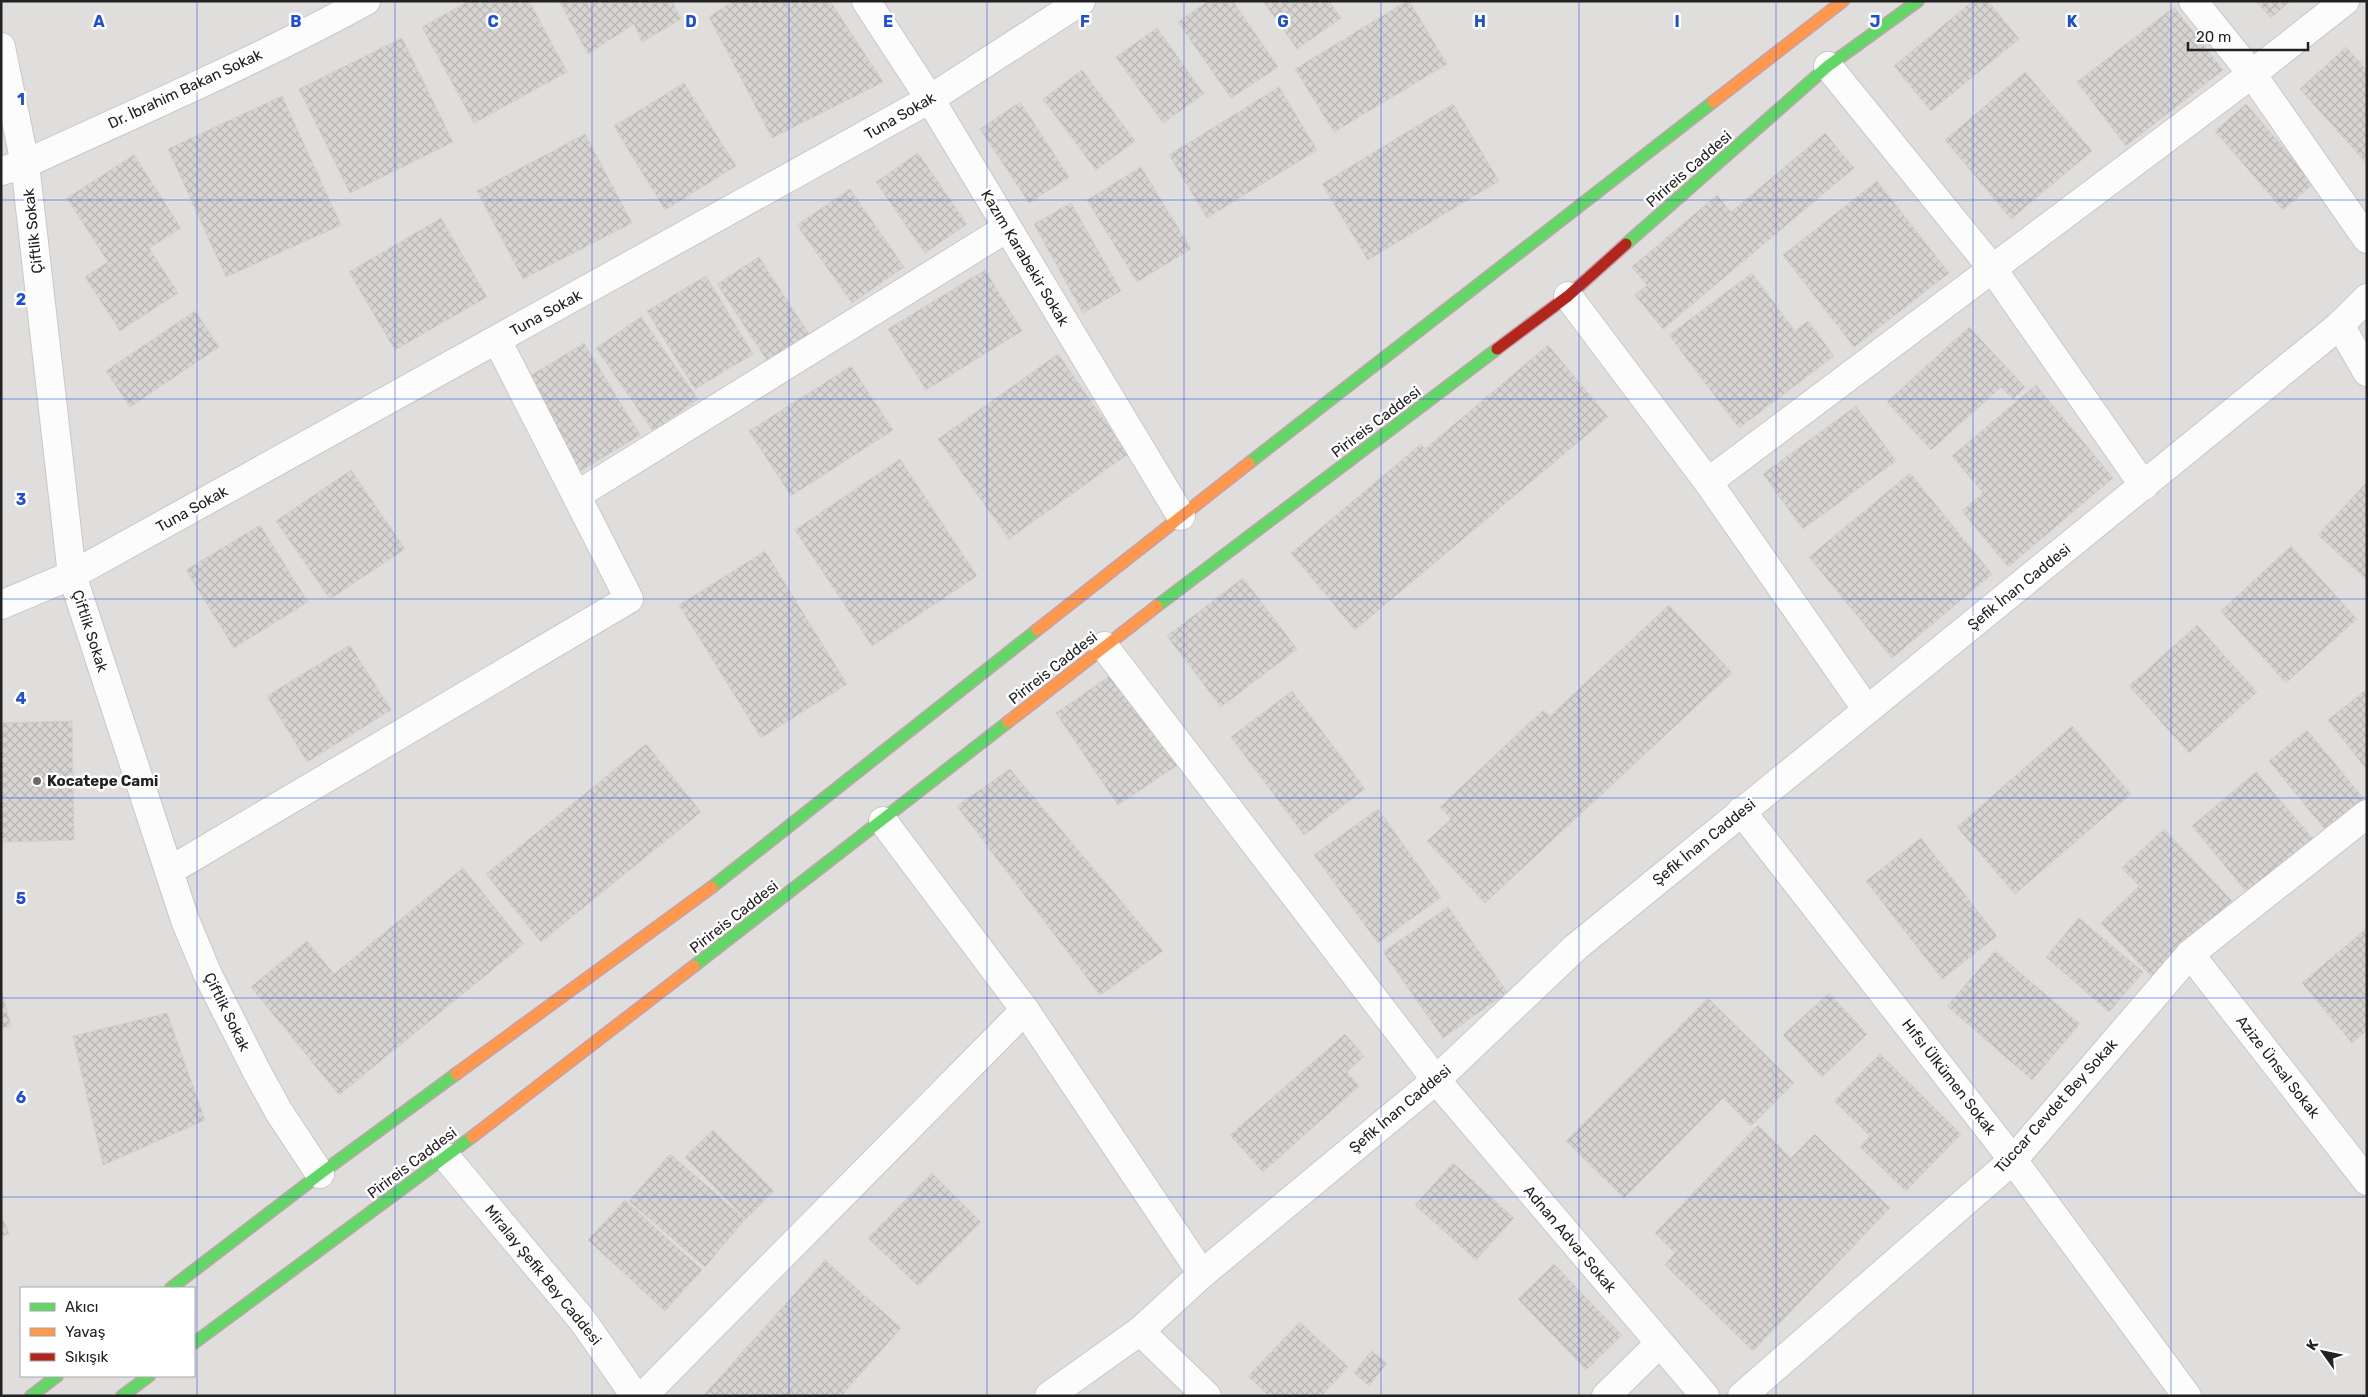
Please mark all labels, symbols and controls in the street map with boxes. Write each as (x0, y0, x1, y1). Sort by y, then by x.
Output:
text: A (93, 12, 105, 31)
text: B (290, 12, 302, 31)
text: C (487, 12, 499, 31)
text: D (685, 12, 697, 31)
text: E (883, 12, 893, 31)
text: F (1080, 12, 1090, 31)
text: G (1277, 12, 1289, 31)
text: H (1474, 12, 1486, 31)
text: I (1674, 12, 1680, 31)
text: J (1870, 12, 1880, 31)
text: K (2067, 12, 2078, 31)
scale bar (2188, 20, 2308, 52)
text: 20 m (2196, 28, 2231, 46)
street label: Dr. İbrahim Bakan Sokak (105, 45, 265, 133)
street label: Tuna Sokak (861, 88, 939, 144)
text: 1 (17, 90, 25, 109)
street label: Pirireis Caddesi (1643, 127, 1735, 211)
street label: Çiftlik Sokak (20, 187, 46, 274)
street label: Kazım Karabekir Sokak (977, 187, 1073, 330)
street label: Tuna Sokak (507, 286, 585, 340)
text: 2 (16, 290, 26, 309)
street label: Pirireis Caddesi (1328, 383, 1424, 461)
street label: Tuna Sokak (153, 482, 231, 536)
text: 3 (16, 490, 26, 509)
street label: Şefik İnan Caddesi (1964, 540, 2074, 634)
street label: Çiftlik Sokak (68, 588, 112, 675)
street label: Pirireis Caddesi (1005, 628, 1101, 708)
text: 4 (16, 689, 27, 708)
place label: Kocatepe Cami (47, 772, 158, 790)
marker: Kocatepe Cami (31, 775, 43, 787)
street label: Şefik İnan Caddesi (1649, 795, 1759, 889)
street label: Pirireis Caddesi (686, 877, 782, 957)
text: 5 (16, 889, 26, 908)
street label: Çiftlik Sokak (200, 970, 254, 1055)
street label: Azize Ünsal Sokak (2232, 1012, 2324, 1122)
street label: Hıfsı Ülkümen Sokak (1898, 1015, 2000, 1139)
street label: Tüccar Cevdet Bey Sokak (1991, 1035, 2121, 1177)
street label: Şefik İnan Caddesi (1345, 1061, 1455, 1157)
text: 6 (16, 1088, 26, 1107)
street label: Pirireis Caddesi (364, 1124, 460, 1202)
street label: Adnan Advar Sokak (1520, 1182, 1620, 1296)
street label: Miralay Şefik Bey Caddesi (481, 1201, 605, 1349)
legend (20, 1287, 195, 1377)
text: Akıcı (65, 1298, 98, 1316)
text: Yavaş (65, 1323, 106, 1341)
north arrow (2298, 1327, 2348, 1377)
text: K (2303, 1336, 2323, 1354)
text: Sıkışık (65, 1348, 109, 1366)

